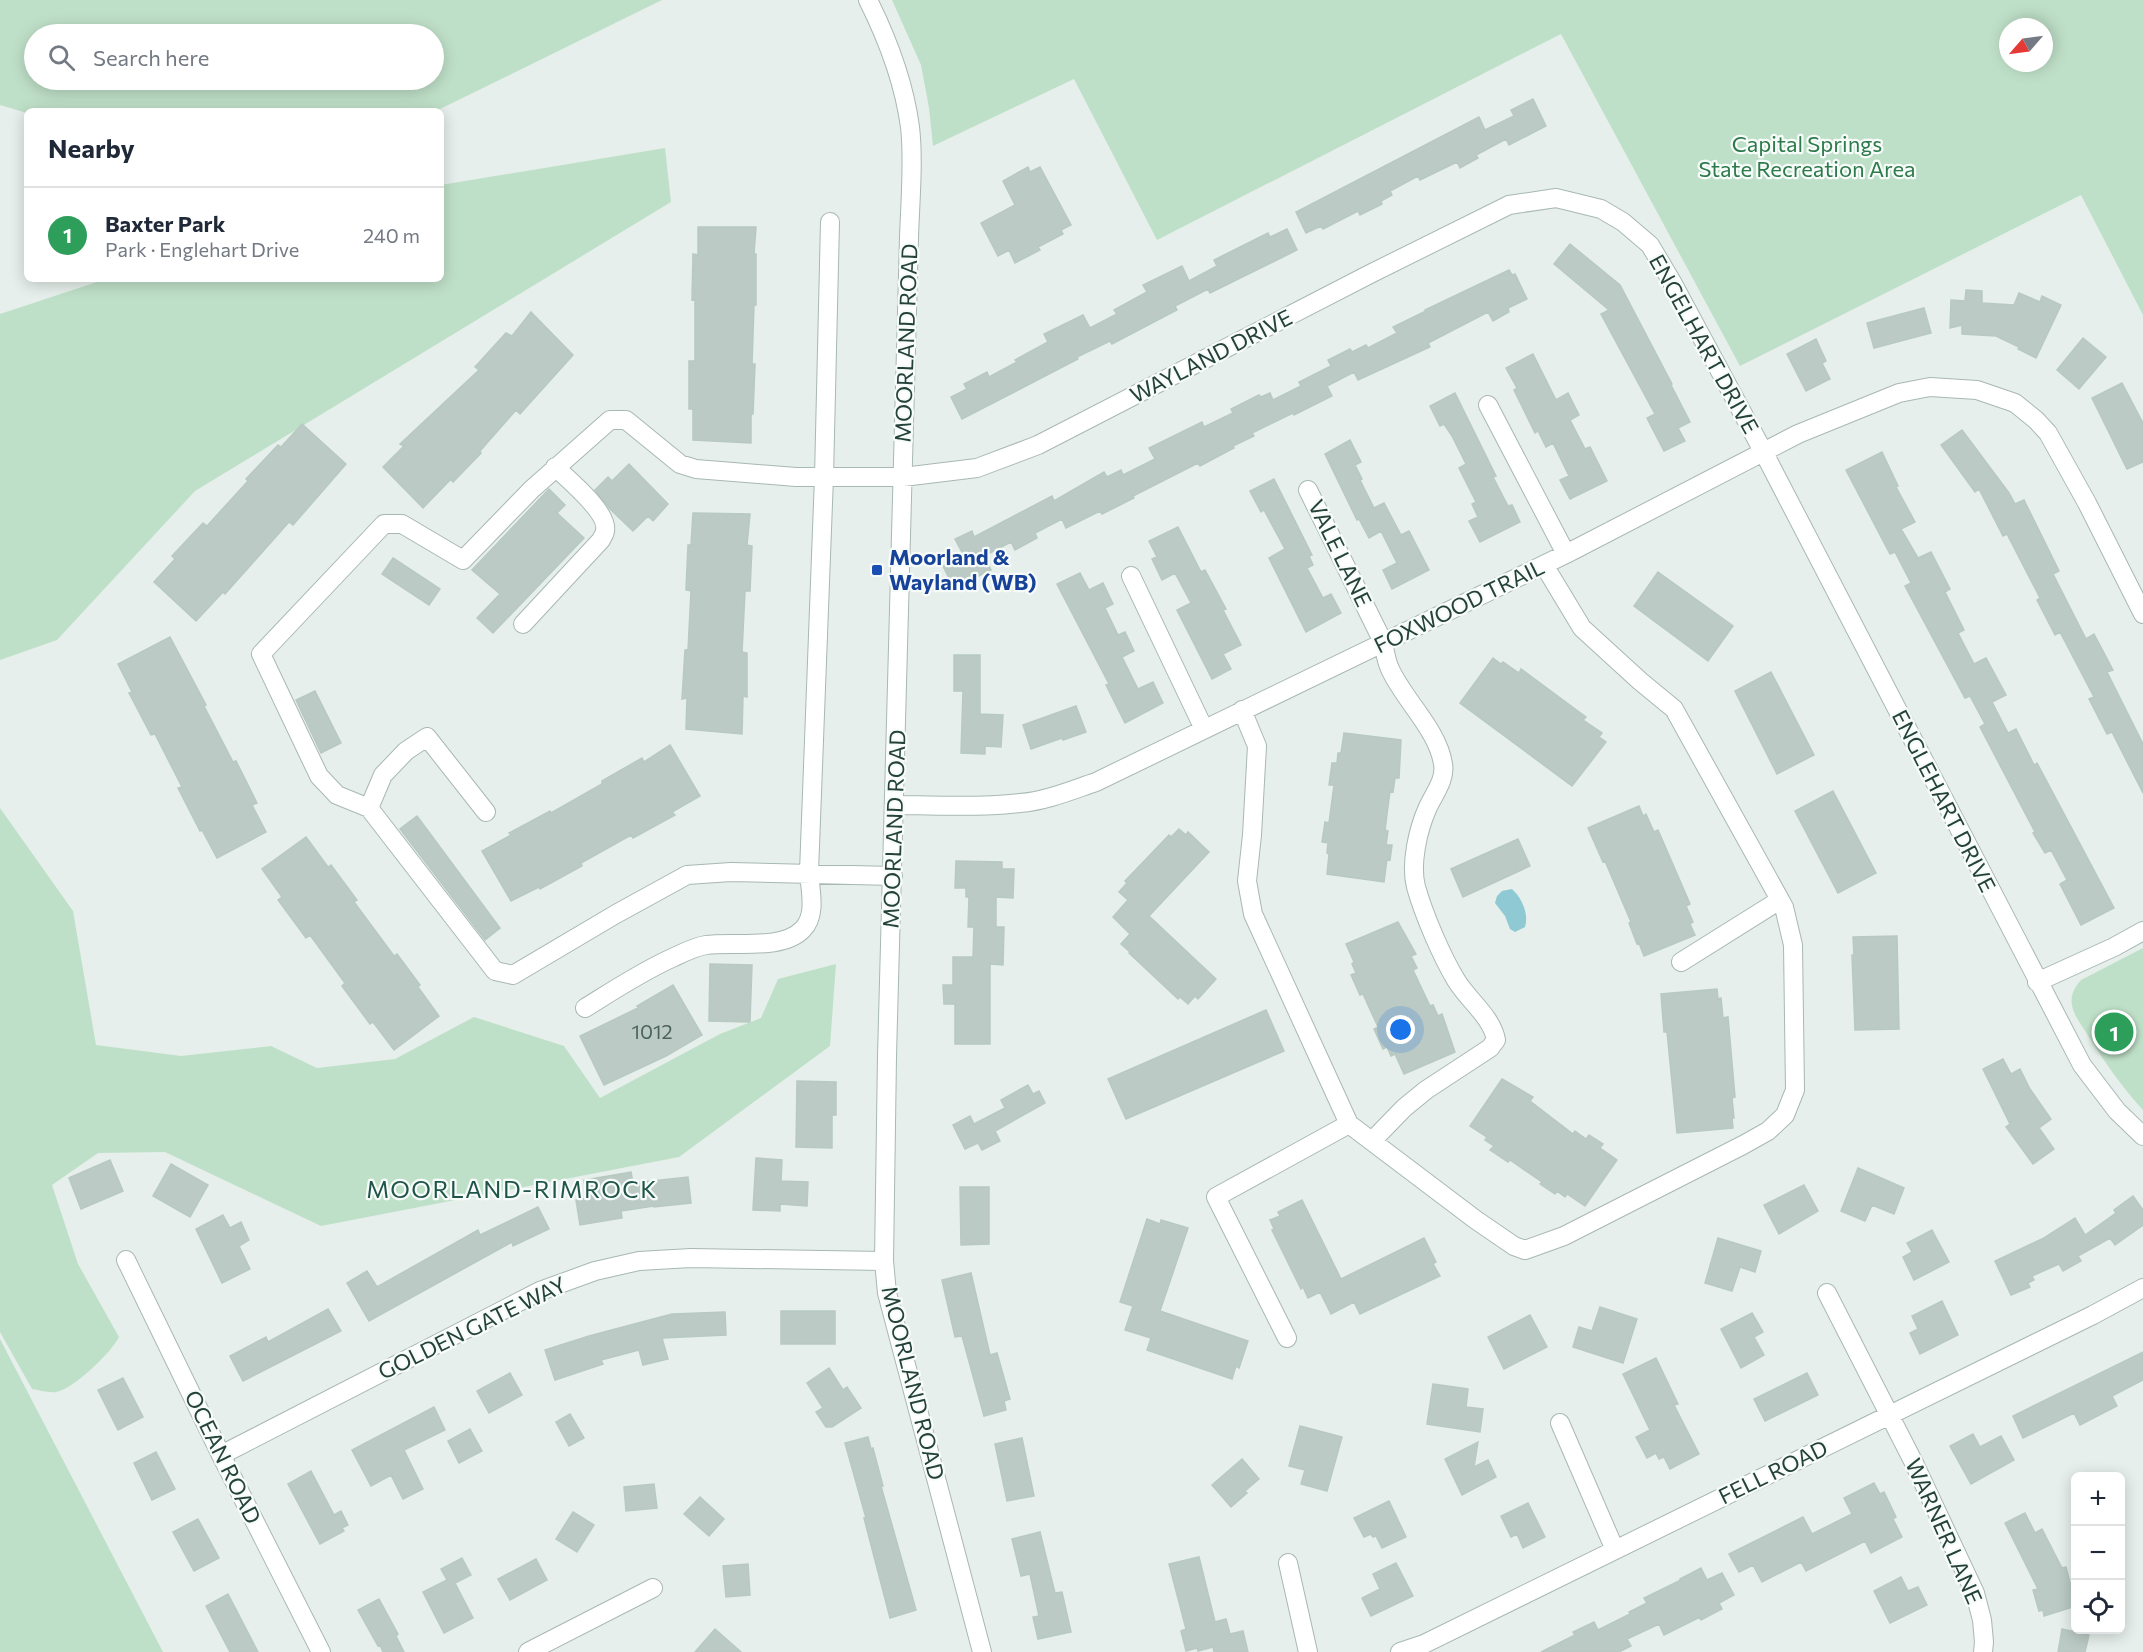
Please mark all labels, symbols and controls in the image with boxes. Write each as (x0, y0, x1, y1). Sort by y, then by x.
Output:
north arrow (1999, 18, 2053, 72)
search box (24, 24, 444, 90)
icon: search (45, 41, 78, 74)
text: Search here (93, 44, 209, 71)
park label: Capital Springs State Recreation Area (1698, 130, 1916, 182)
text: Nearby (48, 132, 135, 163)
text: Baxter Park (105, 210, 225, 237)
text: 1 (63, 223, 72, 247)
text: 240 m (363, 223, 420, 247)
text: Park · Englehart Drive (105, 237, 299, 261)
street label: MOORLAND ROAD (889, 243, 922, 443)
street label: ENGELHART DRIVE (1644, 249, 1765, 438)
street label: WAYLAND DRIVE (1125, 303, 1296, 408)
street label: VALE LANE (1303, 495, 1378, 611)
place label: Moorland & Wayland (WB) (889, 543, 1037, 595)
street label: FOXWOOD TRAIL (1369, 553, 1548, 658)
marker: Moorland & Wayland (WB) (870, 563, 884, 577)
street label: ENGLEHART DRIVE (1887, 705, 2002, 896)
street label: MOORLAND ROAD (877, 729, 910, 929)
pin: 1 (2094, 1010, 2134, 1054)
your location (1386, 1015, 1415, 1044)
house number: 1012 (631, 1019, 673, 1043)
district label: MOORLAND-RIMROCK (366, 1174, 658, 1203)
street label: GOLDEN GATE WAY (373, 1270, 570, 1385)
street label: MOORLAND ROAD (876, 1283, 951, 1483)
street label: OCEAN ROAD (179, 1386, 267, 1528)
street label: FELL ROAD (1714, 1434, 1832, 1510)
street label: WARNER LANE (1900, 1454, 1989, 1608)
map controls (2071, 1472, 2125, 1634)
button: + (2071, 1472, 2125, 1526)
button: − (2071, 1526, 2125, 1580)
button: locate (2071, 1580, 2125, 1634)

